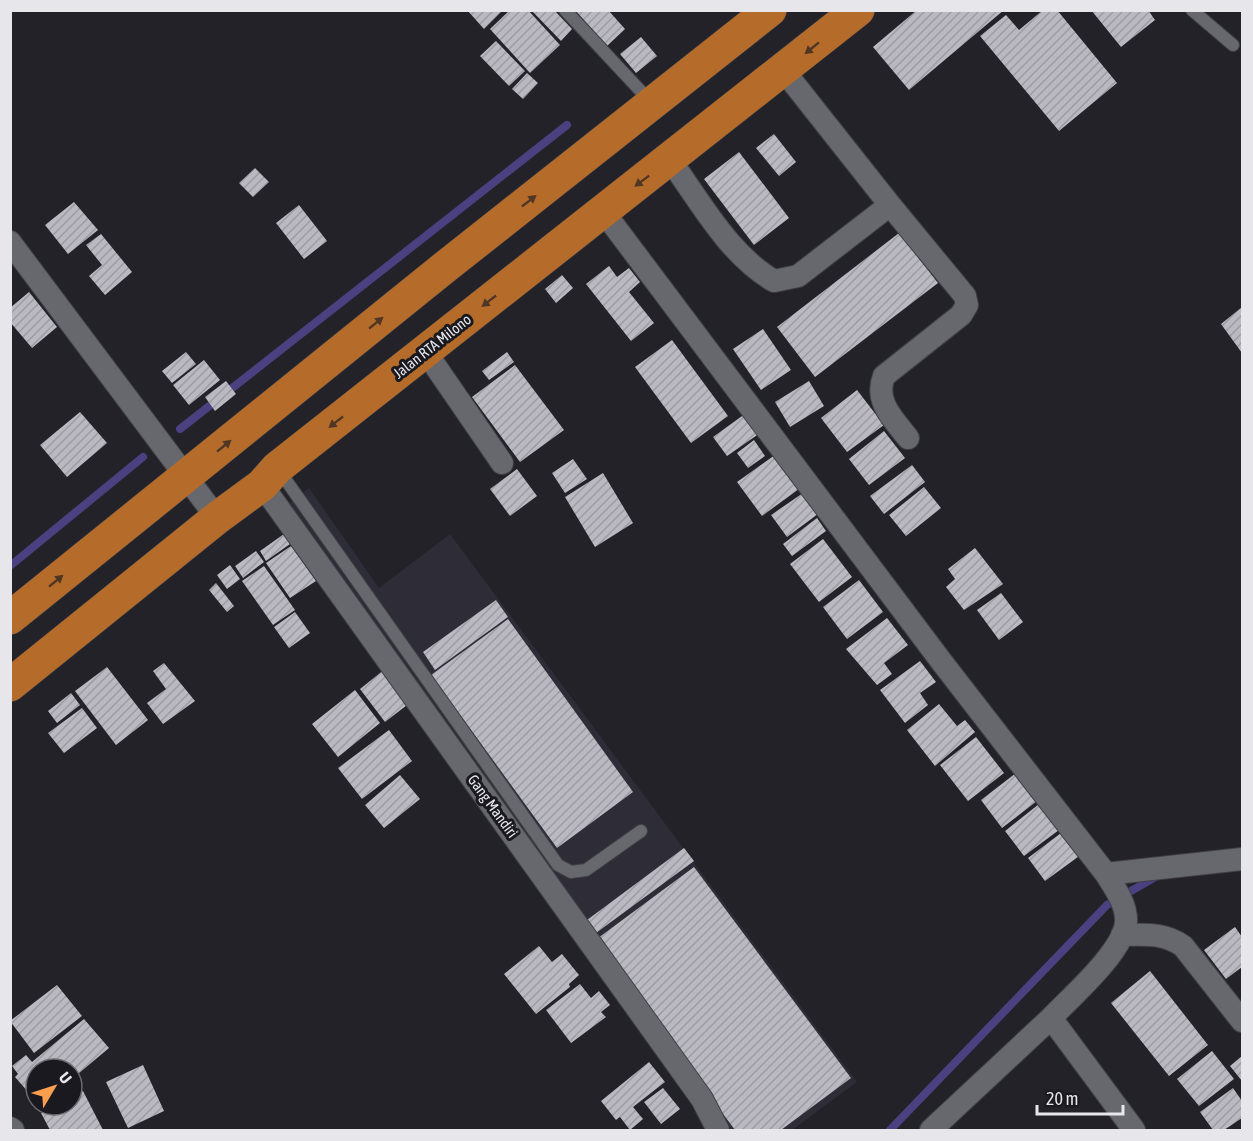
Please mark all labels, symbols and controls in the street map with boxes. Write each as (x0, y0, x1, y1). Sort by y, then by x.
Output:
one-way arrow (805, 41, 820, 53)
one-way arrow (635, 174, 650, 186)
one-way arrow (521, 196, 536, 208)
one-way arrow (481, 294, 496, 306)
street label: Jalan RTA Milono (390, 310, 474, 382)
one-way arrow (368, 317, 383, 330)
one-way arrow (328, 415, 344, 428)
one-way arrow (217, 440, 232, 452)
one-way arrow (48, 574, 64, 587)
street label: Gang Mandiri (465, 771, 521, 841)
north arrow (24, 1057, 84, 1117)
text: U (56, 1068, 76, 1087)
scale bar (1037, 1078, 1122, 1116)
text: 20 m (1046, 1088, 1078, 1109)

